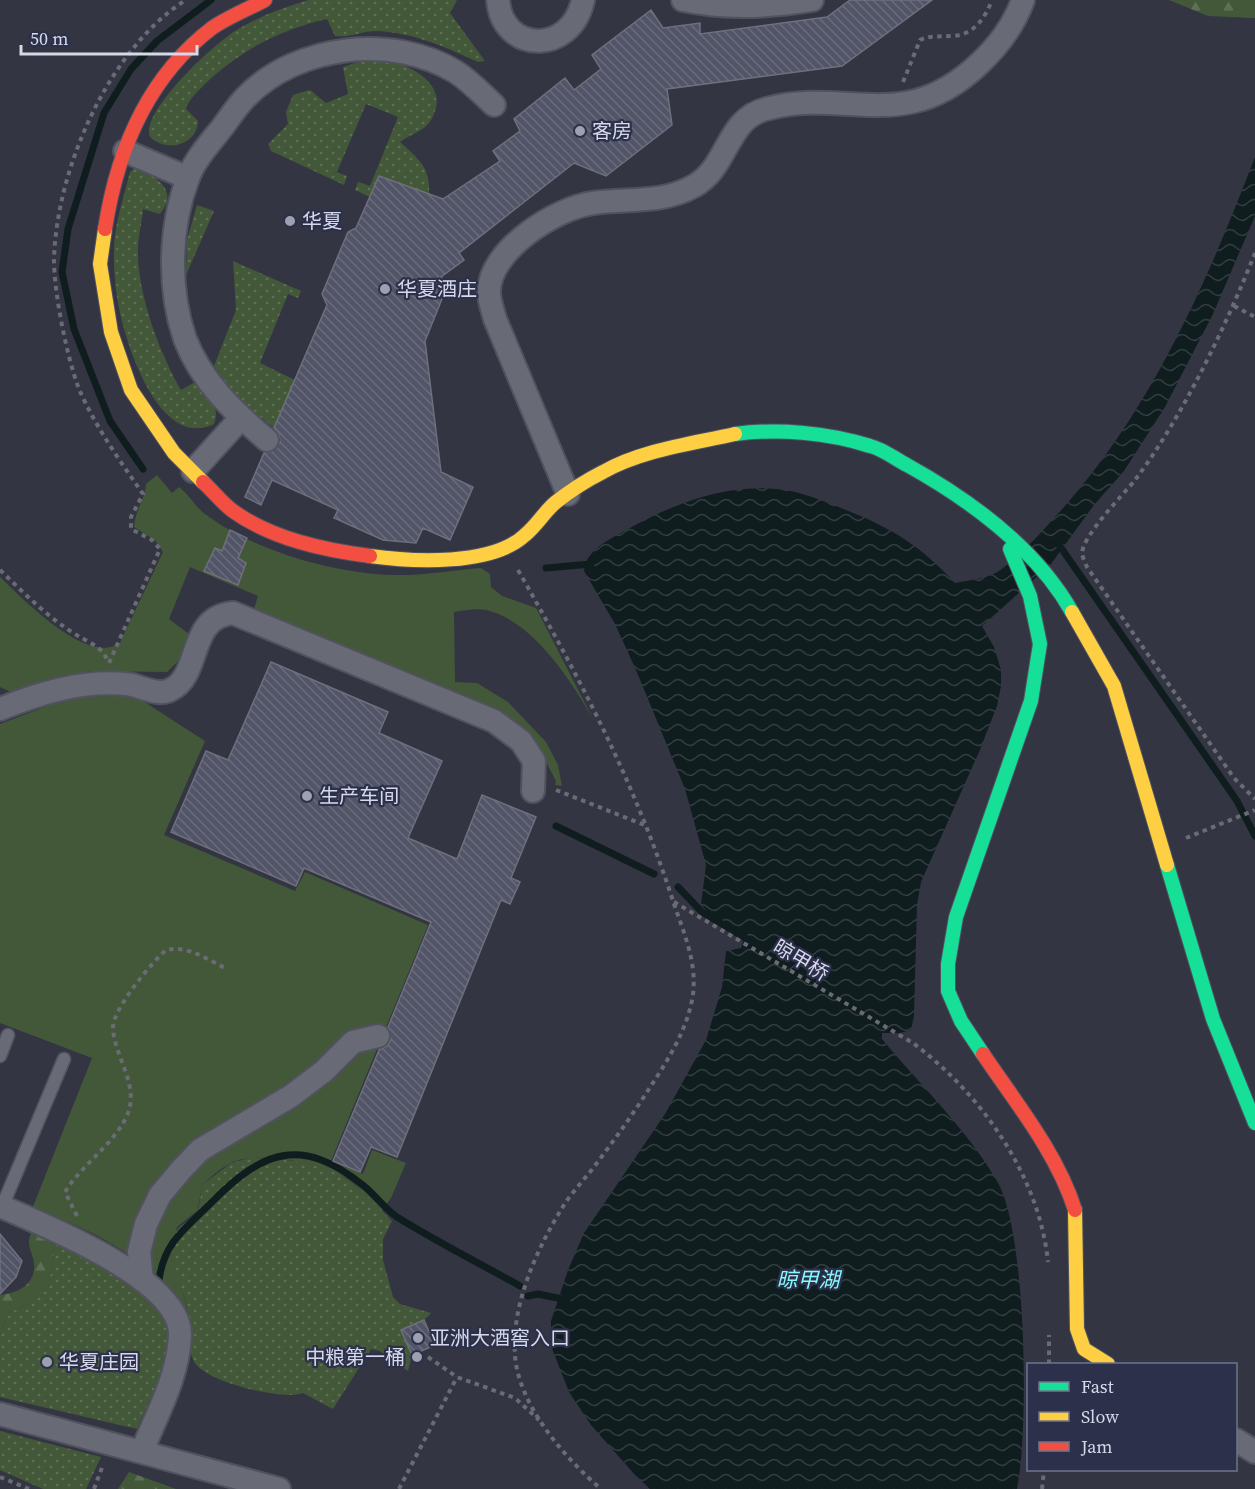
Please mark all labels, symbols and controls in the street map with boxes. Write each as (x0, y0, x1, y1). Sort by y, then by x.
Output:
scale bar (21, 18, 196, 56)
text: 50 m (30, 26, 68, 51)
place label: 客房 (592, 117, 632, 145)
marker: 客房 (573, 124, 587, 138)
place label: 华夏 (302, 207, 342, 235)
marker: 华夏 (283, 214, 297, 228)
place label: 华夏酒庄 (397, 275, 477, 303)
marker: 华夏酒庄 (378, 282, 392, 296)
place label: 生产车间 (319, 782, 399, 810)
marker: 生产车间 (300, 789, 314, 803)
street label: 晾甲桥 (768, 933, 834, 987)
water label: 晾甲湖 (777, 1265, 842, 1294)
place label: 亚洲大酒窖入口 (430, 1324, 570, 1352)
marker: 亚洲大酒窖入口 (411, 1331, 425, 1345)
place label: 中粮第一桶 (305, 1343, 405, 1371)
place label: 华夏庄园 (59, 1348, 139, 1376)
marker: 中粮第一桶 (410, 1350, 424, 1364)
marker: 华夏庄园 (40, 1355, 54, 1369)
legend (1027, 1363, 1237, 1471)
text: Fast (1081, 1374, 1114, 1399)
text: Slow (1081, 1404, 1119, 1429)
text: Jam (1080, 1434, 1113, 1459)

